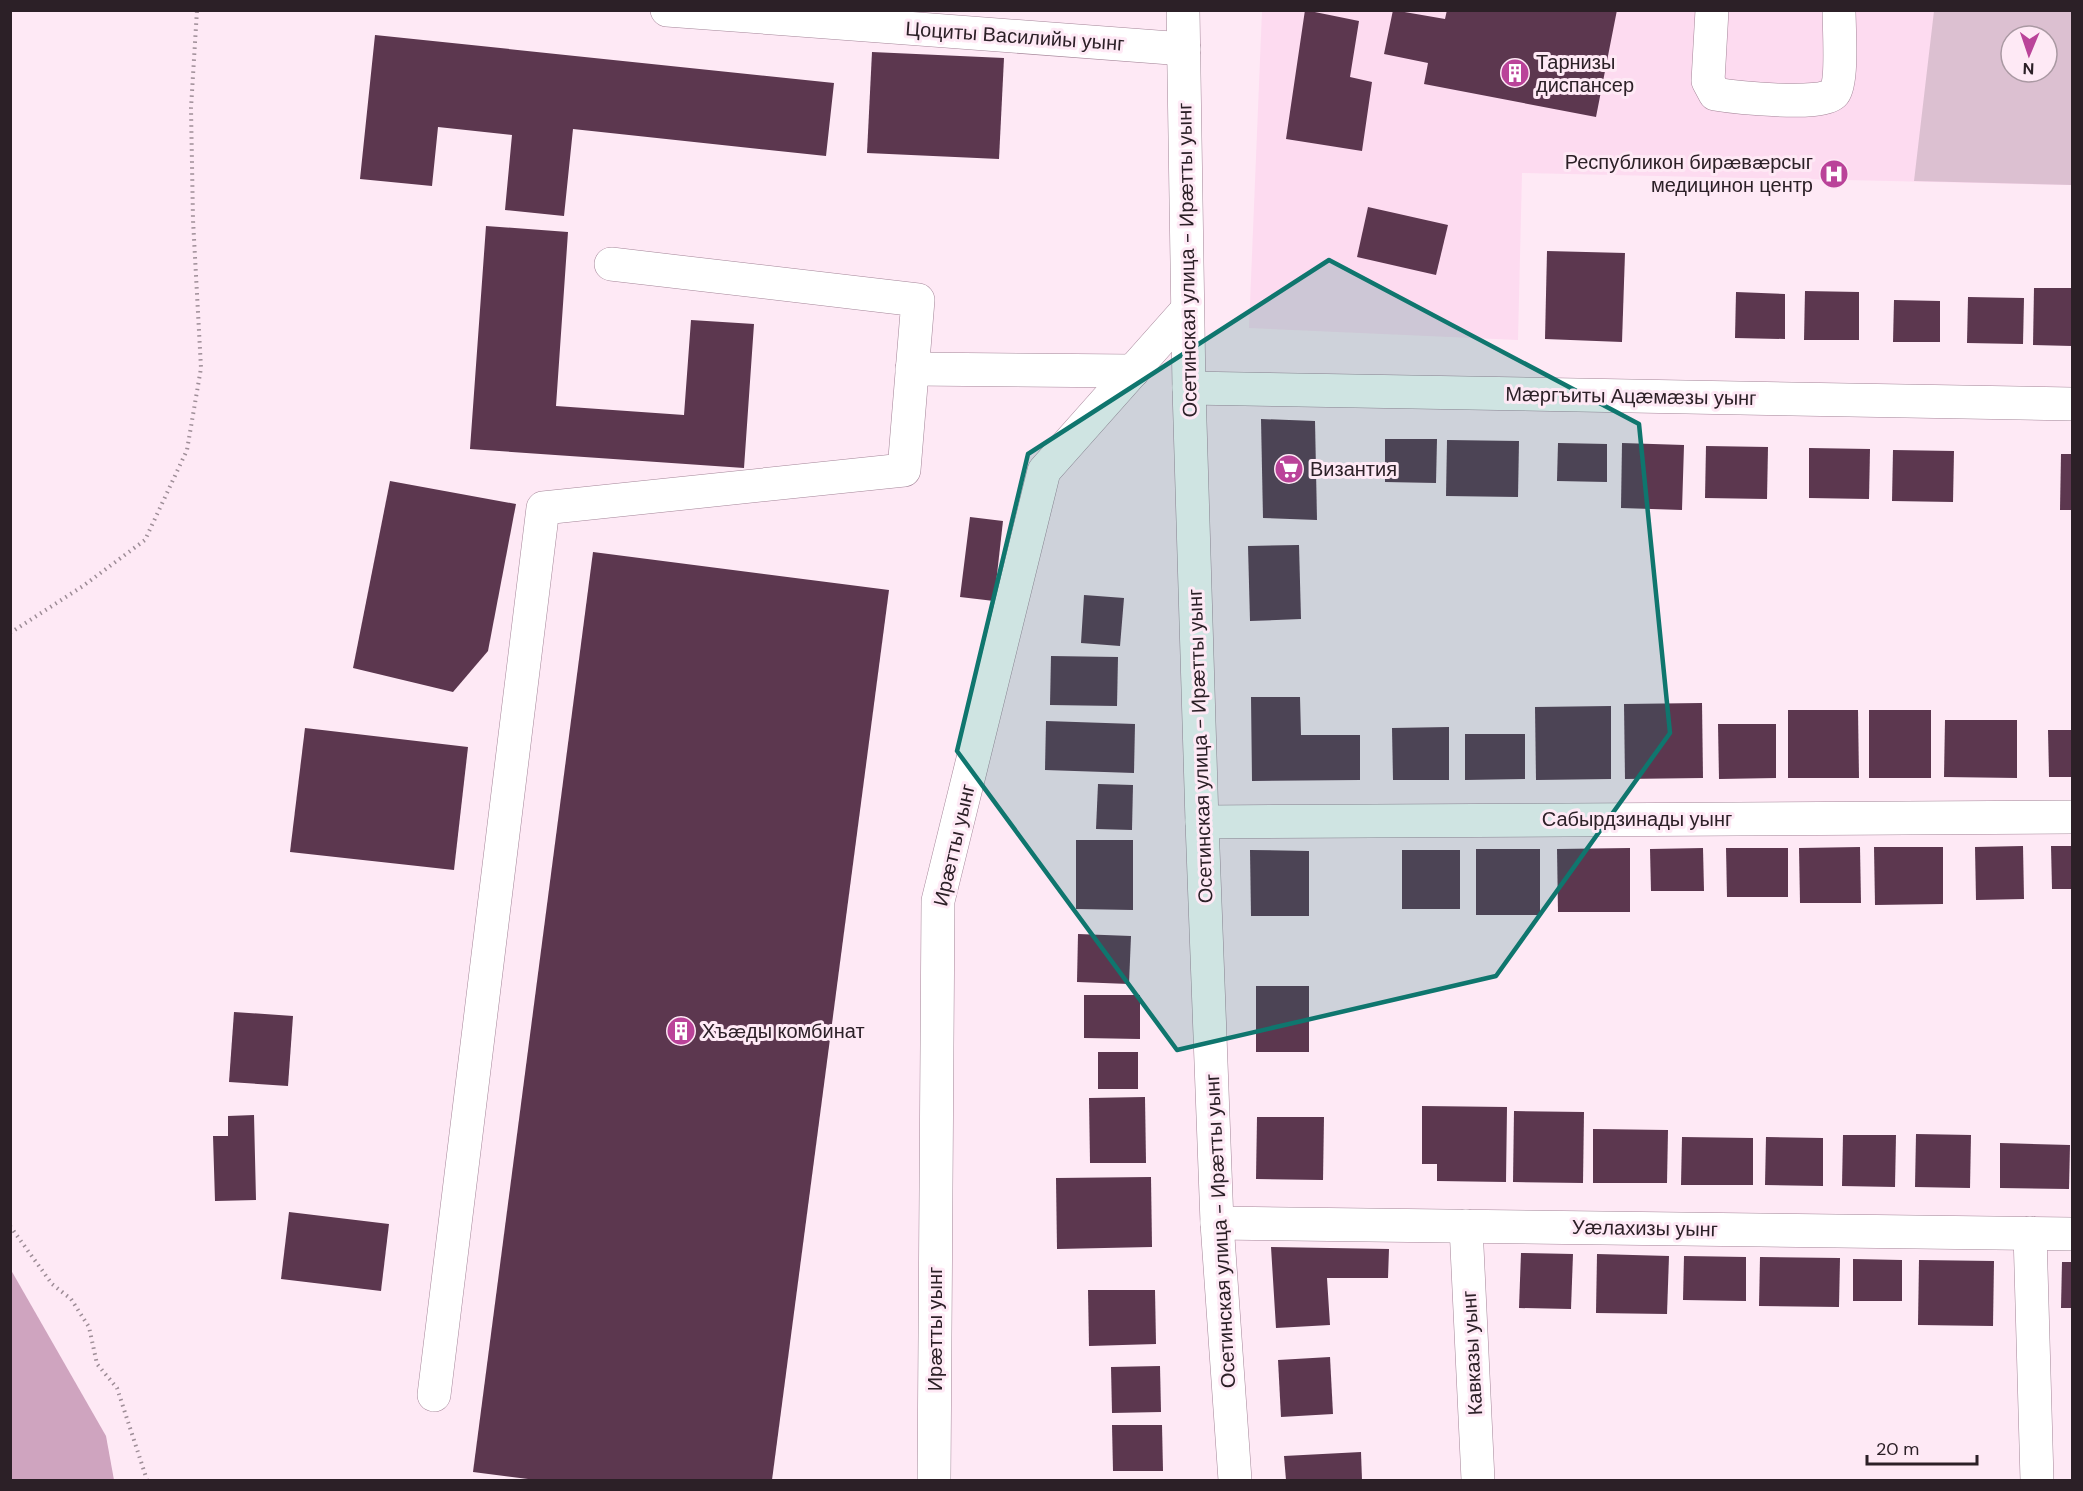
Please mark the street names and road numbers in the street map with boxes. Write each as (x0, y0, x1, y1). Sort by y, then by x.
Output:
street label: Цоциты Василийы уынг (905, 15, 1125, 57)
street label: Осетинская улица - Ирæтты уынг (1171, 102, 1203, 418)
street label: Мӕргъиты Ацӕмӕзы уынг (1505, 381, 1757, 411)
street label: Осетинская улица - Ирæтты уынг (1182, 588, 1218, 904)
street label: Ирæтты уынг (927, 781, 981, 909)
street label: Сабырдзинады уынг (1542, 806, 1732, 832)
street label: Осетинская улица - Ирæтты уынг (1199, 1073, 1241, 1389)
street label: Уӕлахизы уынг (1572, 1214, 1718, 1242)
street label: Ирæтты уынг (922, 1267, 948, 1391)
street label: Кавказы уынг (1456, 1290, 1488, 1416)

